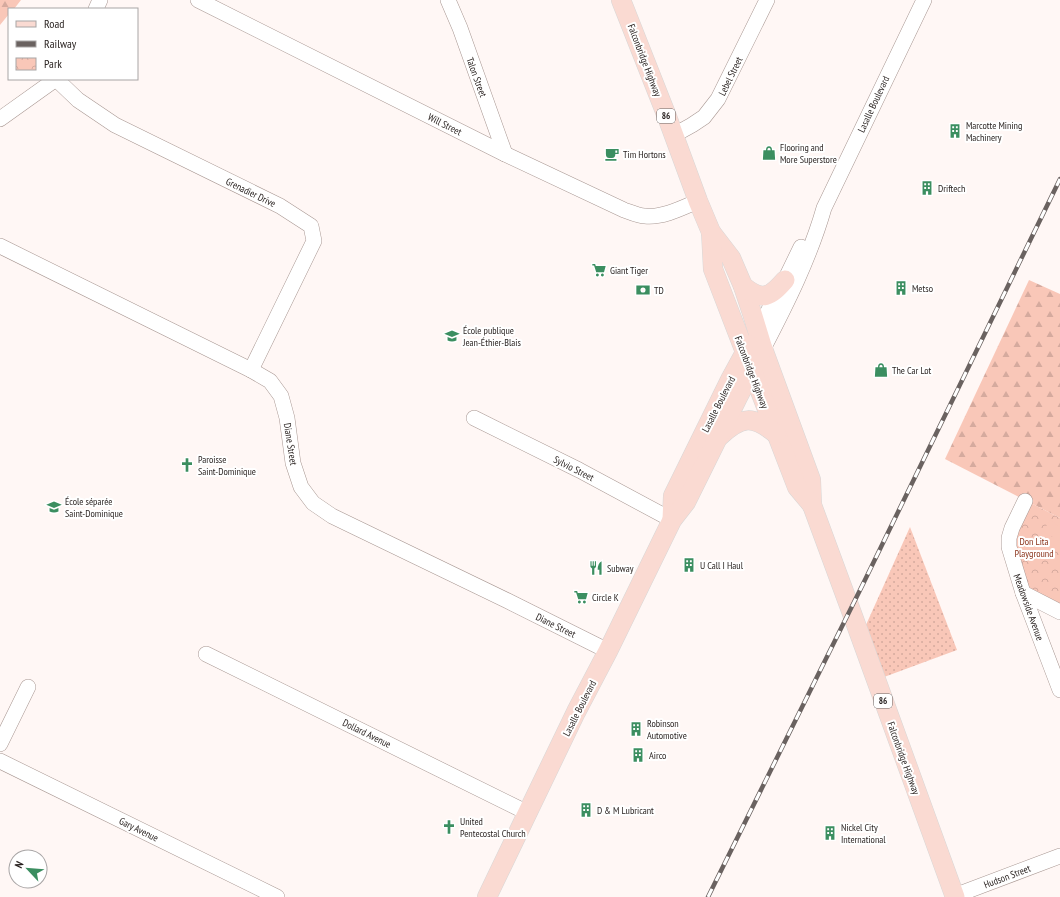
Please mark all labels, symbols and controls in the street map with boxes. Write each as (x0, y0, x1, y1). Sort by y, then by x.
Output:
legend (8, 8, 138, 80)
text: Road (44, 16, 64, 31)
street label: Falconbridge Highway (625, 22, 664, 98)
text: Railway (44, 36, 77, 51)
street label: Talon Street (463, 55, 490, 99)
street label: Lebel Street (716, 55, 745, 98)
text: Park (44, 56, 62, 71)
street label: Lasalle Boulevard (855, 74, 892, 135)
road number: 86 (657, 109, 675, 123)
street label: Will Street (426, 110, 464, 139)
place label: Marcotte Mining Machinery (966, 119, 1022, 144)
building icon: Marcotte Mining Machinery (947, 123, 963, 139)
place label: Flooring and More Superstore (780, 141, 837, 166)
shop icon: Flooring and More Superstore (761, 145, 777, 161)
cafe icon: Tim Hortons (604, 146, 620, 162)
place label: Tim Hortons (623, 148, 666, 161)
street label: Grenadier Drive (224, 175, 278, 210)
building icon: Driftech (919, 180, 935, 196)
place label: Driftech (938, 182, 965, 195)
supermarket icon: Giant Tiger (591, 262, 607, 278)
place label: Giant Tiger (610, 264, 648, 277)
building icon: Metso (893, 280, 909, 296)
bank icon: TD (635, 282, 651, 298)
place label: Metso (912, 282, 933, 295)
place label: TD (654, 284, 664, 297)
place label: École publique Jean-Éthier-Blais (462, 324, 521, 349)
school or university icon: École publique Jean-Éthier-Blais (444, 328, 460, 344)
street label: Falconbridge Highway (732, 334, 771, 410)
shop icon: The Car Lot (873, 362, 889, 378)
place label: The Car Lot (892, 364, 931, 377)
street label: Lasalle Boulevard (699, 374, 738, 434)
street label: Diane Street (281, 422, 300, 466)
place label: Paroisse Saint-Dominique (198, 453, 256, 478)
street label: Sylvio Street (551, 453, 596, 484)
church icon: Paroisse Saint-Dominique (179, 457, 195, 473)
place label: École séparée Saint-Dominique (65, 495, 123, 520)
school or university icon: École séparée Saint-Dominique (46, 499, 62, 515)
park label: Don Lita Playground (1014, 535, 1054, 560)
building icon: U Call I Haul (681, 557, 697, 573)
place label: U Call I Haul (700, 559, 744, 572)
restaurant icon: Subway (588, 560, 604, 576)
place label: Subway (607, 562, 634, 575)
street label: Meadowside Avenue (1010, 572, 1047, 642)
supermarket icon: Circle K (573, 589, 589, 605)
place label: Circle K (592, 591, 619, 604)
street label: Diane Street (534, 610, 578, 641)
street label: Lasalle Boulevard (560, 678, 599, 738)
road number: 86 (874, 694, 892, 708)
street label: Dollard Avenue (340, 716, 393, 751)
place label: Robinson Automotive (647, 717, 687, 742)
street label: Falconbridge Highway (884, 720, 923, 797)
building icon: Robinson Automotive (628, 721, 644, 737)
building icon: Airco (630, 747, 646, 763)
place label: Airco (649, 749, 666, 762)
building icon: D & M Lubricant (578, 802, 594, 818)
place label: D & M Lubricant (597, 804, 654, 817)
street label: Gary Avenue (117, 814, 161, 845)
place label: United Pentecostal Church (460, 815, 526, 840)
church icon: United Pentecostal Church (441, 819, 457, 835)
place label: Nickel City International (841, 821, 886, 846)
building icon: Nickel City International (822, 825, 838, 841)
north arrow (8, 849, 48, 889)
text: N (11, 859, 27, 870)
street label: Hudson Street (982, 862, 1033, 891)

